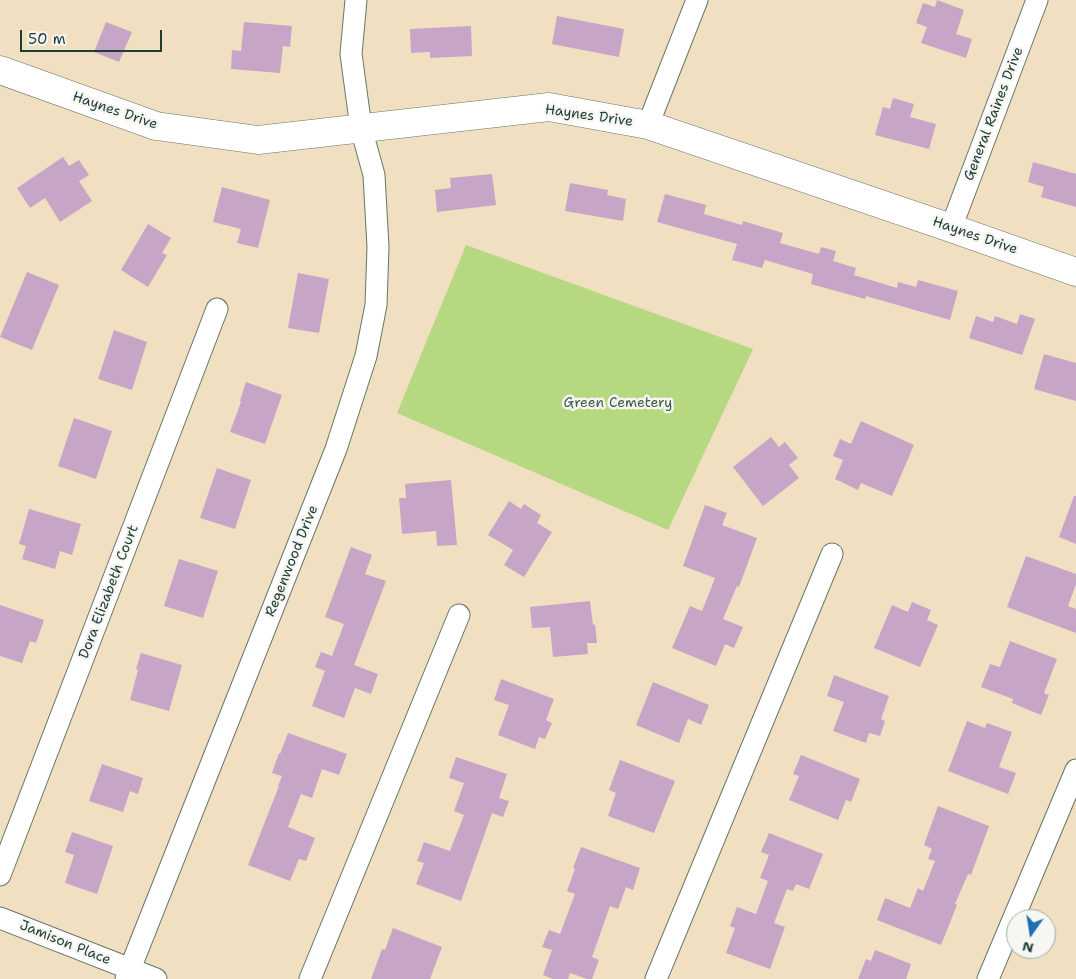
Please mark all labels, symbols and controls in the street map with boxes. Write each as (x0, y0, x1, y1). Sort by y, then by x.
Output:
scale bar (22, 20, 165, 52)
text: 50 m (28, 29, 66, 49)
street label: General Raines Drive (961, 45, 1027, 183)
street label: Haynes Drive (70, 89, 160, 133)
street label: Haynes Drive (544, 102, 634, 130)
street label: Haynes Drive (930, 214, 1020, 258)
park label: Green Cemetery (564, 395, 672, 411)
street label: Regenwood Drive (262, 503, 322, 619)
street label: Dora Elizabeth Court (76, 523, 142, 661)
north arrow (1006, 909, 1056, 959)
street label: Jamison Place (17, 917, 113, 969)
text: N (1020, 938, 1035, 958)

